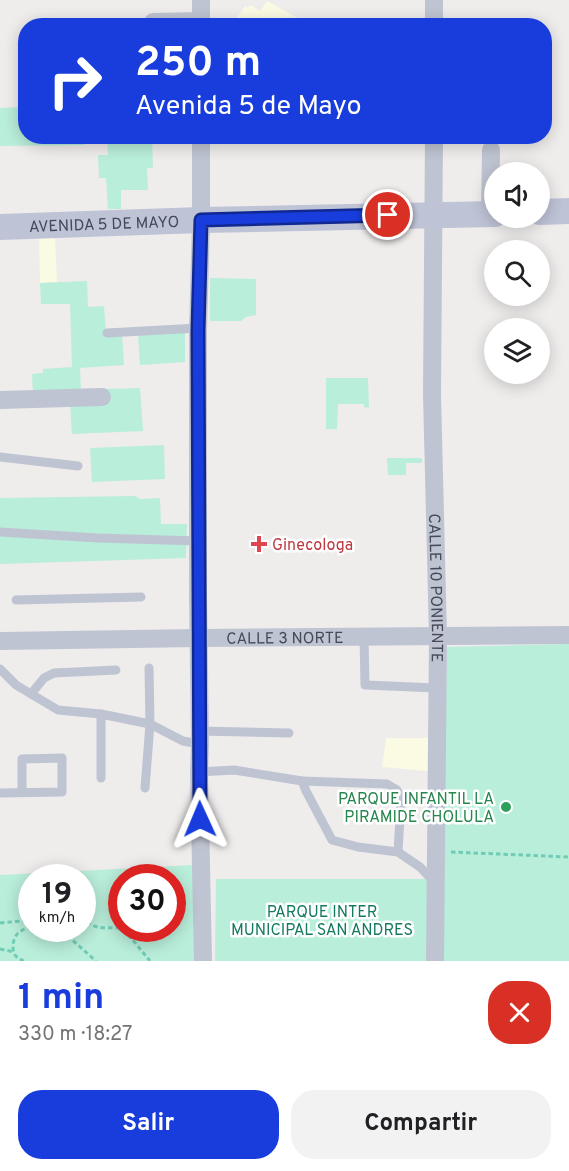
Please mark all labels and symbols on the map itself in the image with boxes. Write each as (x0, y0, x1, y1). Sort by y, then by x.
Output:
pin (362, 189, 413, 240)
street label: AVENIDA 5 DE MAYO (28, 213, 180, 238)
street label: CALLE 10 PONIENTE (423, 513, 446, 662)
marker: Ginecologa (250, 535, 268, 553)
place label: Ginecologa (272, 536, 353, 556)
street label: CALLE 3 NORTE (226, 629, 344, 650)
position arrow (168, 787, 232, 851)
place label: PARQUE INFANTIL LA PIRAMIDE CHOLULA (338, 790, 494, 828)
marker: PARQUE INFANTIL LA PIRAMIDE CHOLULA (499, 800, 513, 814)
speed limit sign: 30 (108, 864, 186, 942)
park label: PARQUE INTER MUNICIPAL SAN ANDRES (231, 903, 413, 941)

